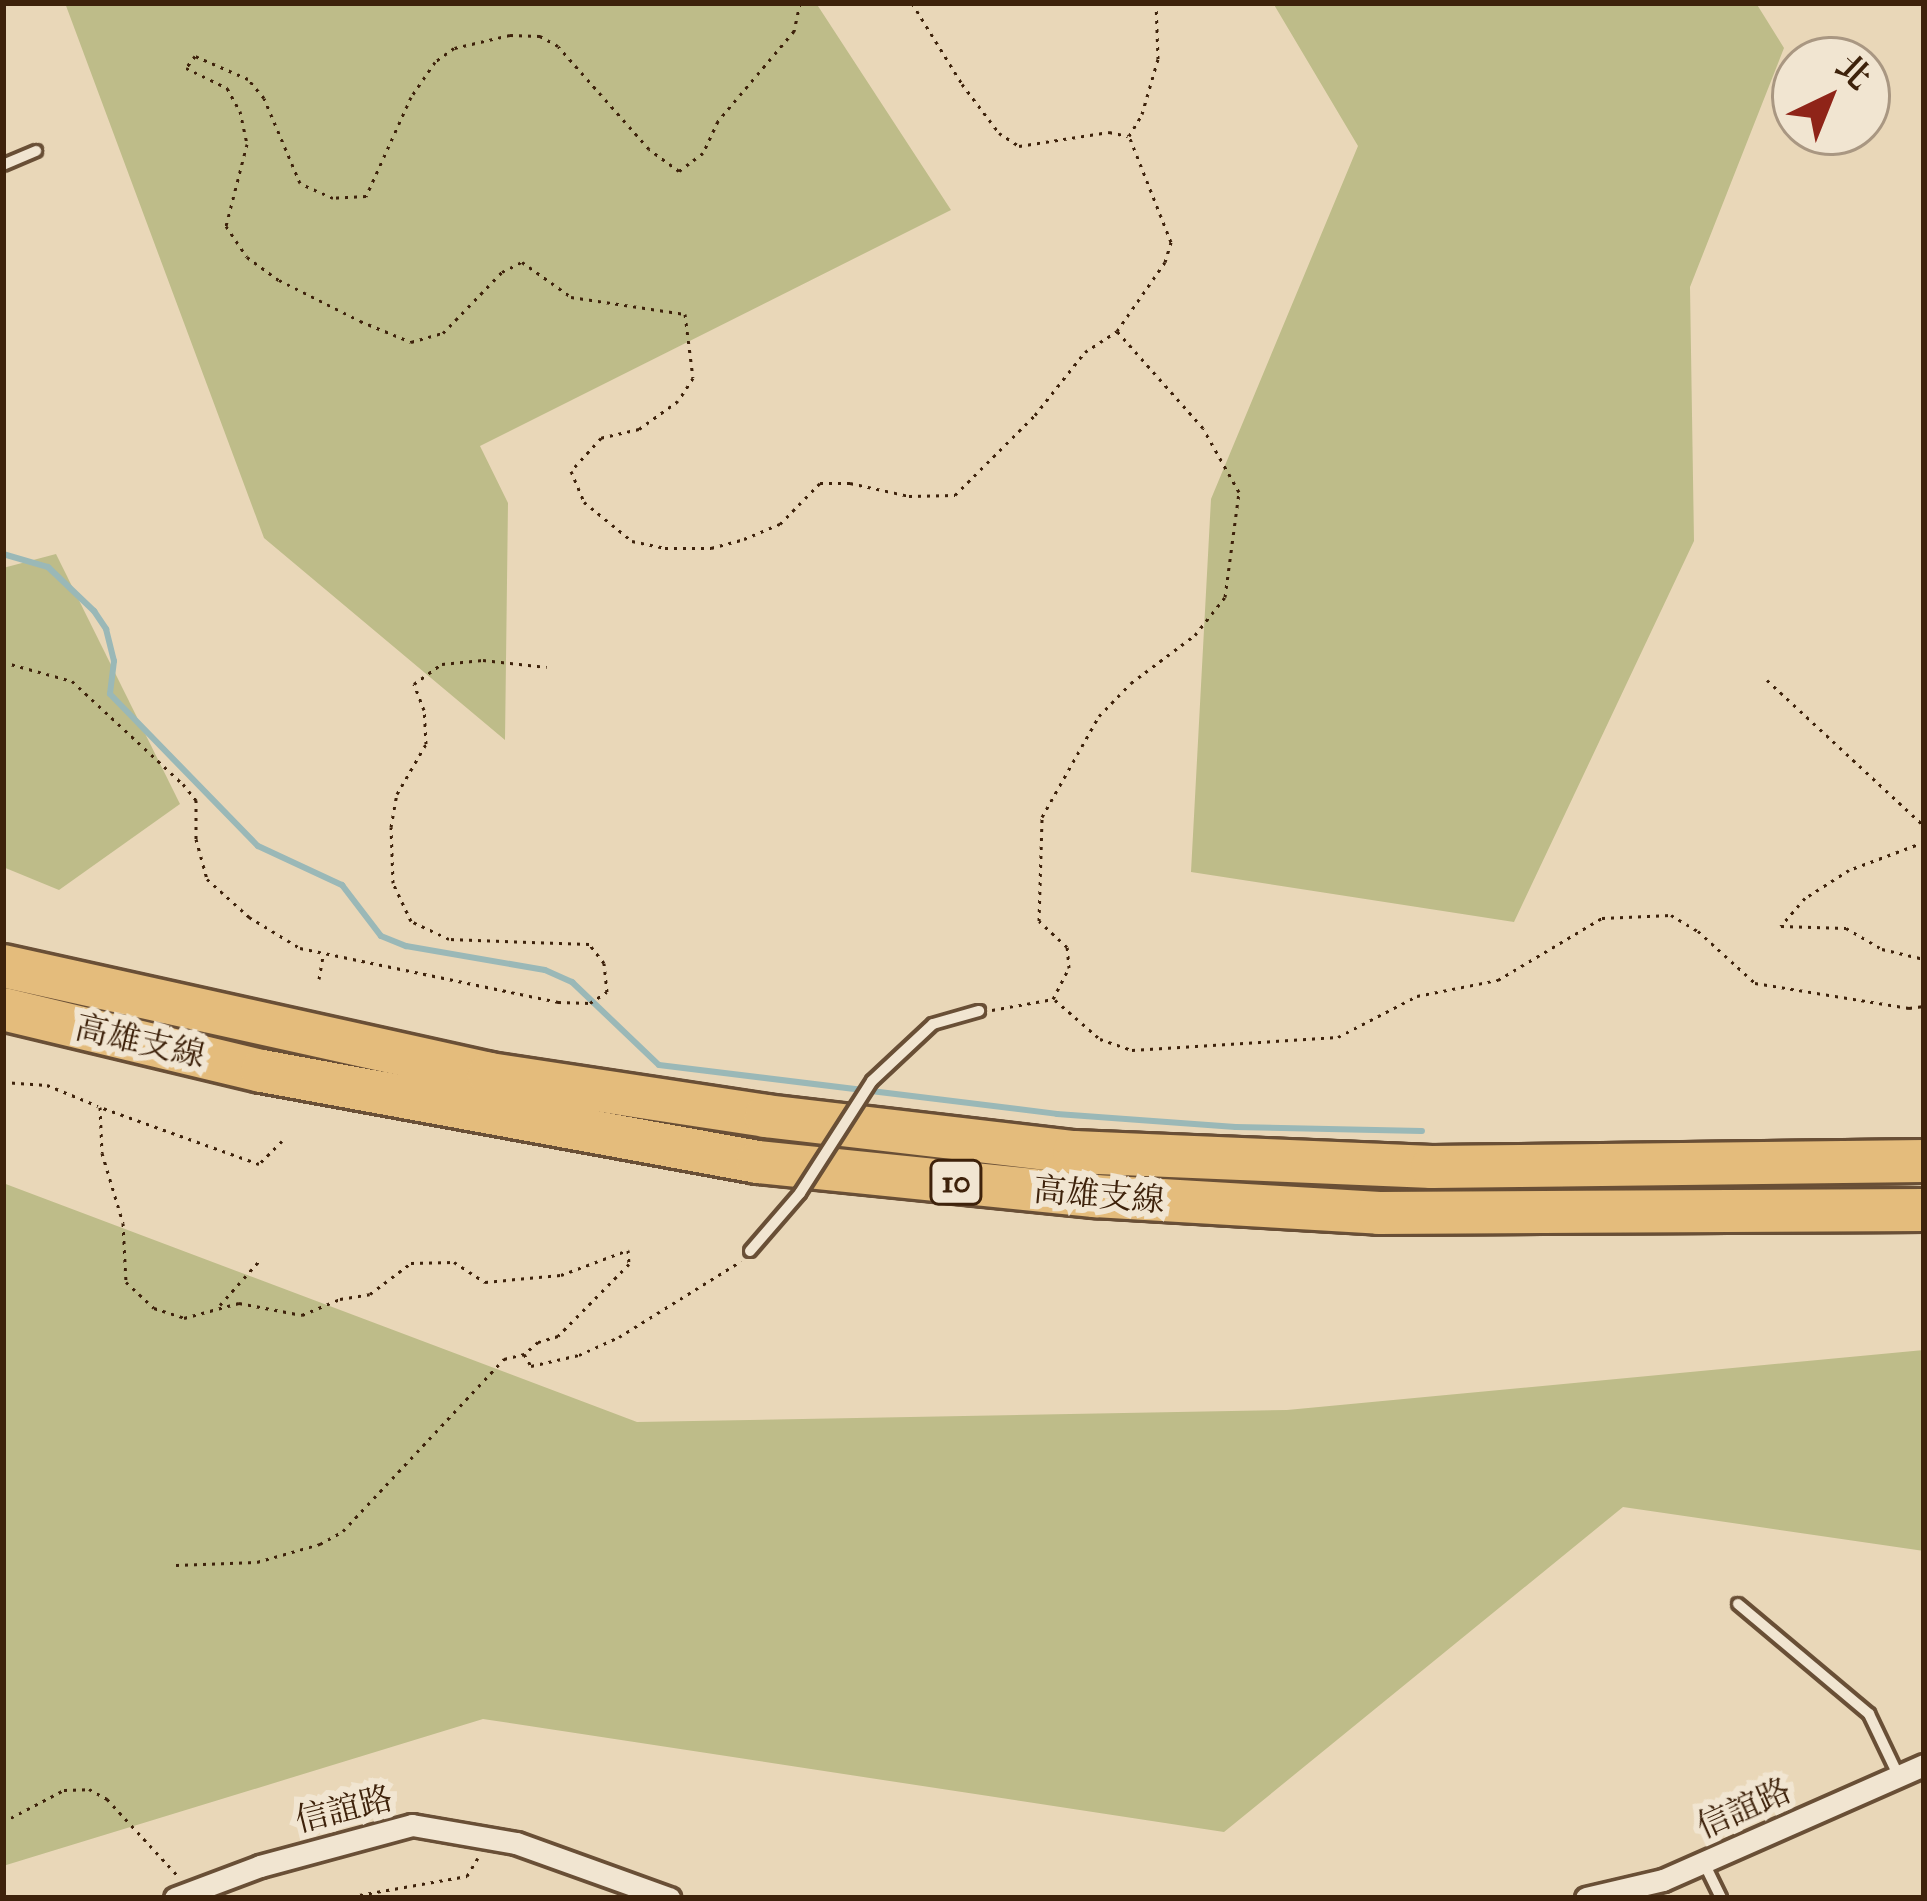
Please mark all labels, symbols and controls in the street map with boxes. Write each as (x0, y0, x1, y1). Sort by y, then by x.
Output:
north arrow (1771, 36, 1891, 156)
text: 北 (1828, 46, 1879, 98)
street label: 高雄支線 (71, 1008, 209, 1076)
road number: 10 (929, 1158, 983, 1206)
street label: 高雄支線 (1032, 1171, 1166, 1221)
street label: 信誼路 (1691, 1771, 1797, 1847)
street label: 信誼路 (291, 1779, 397, 1841)

